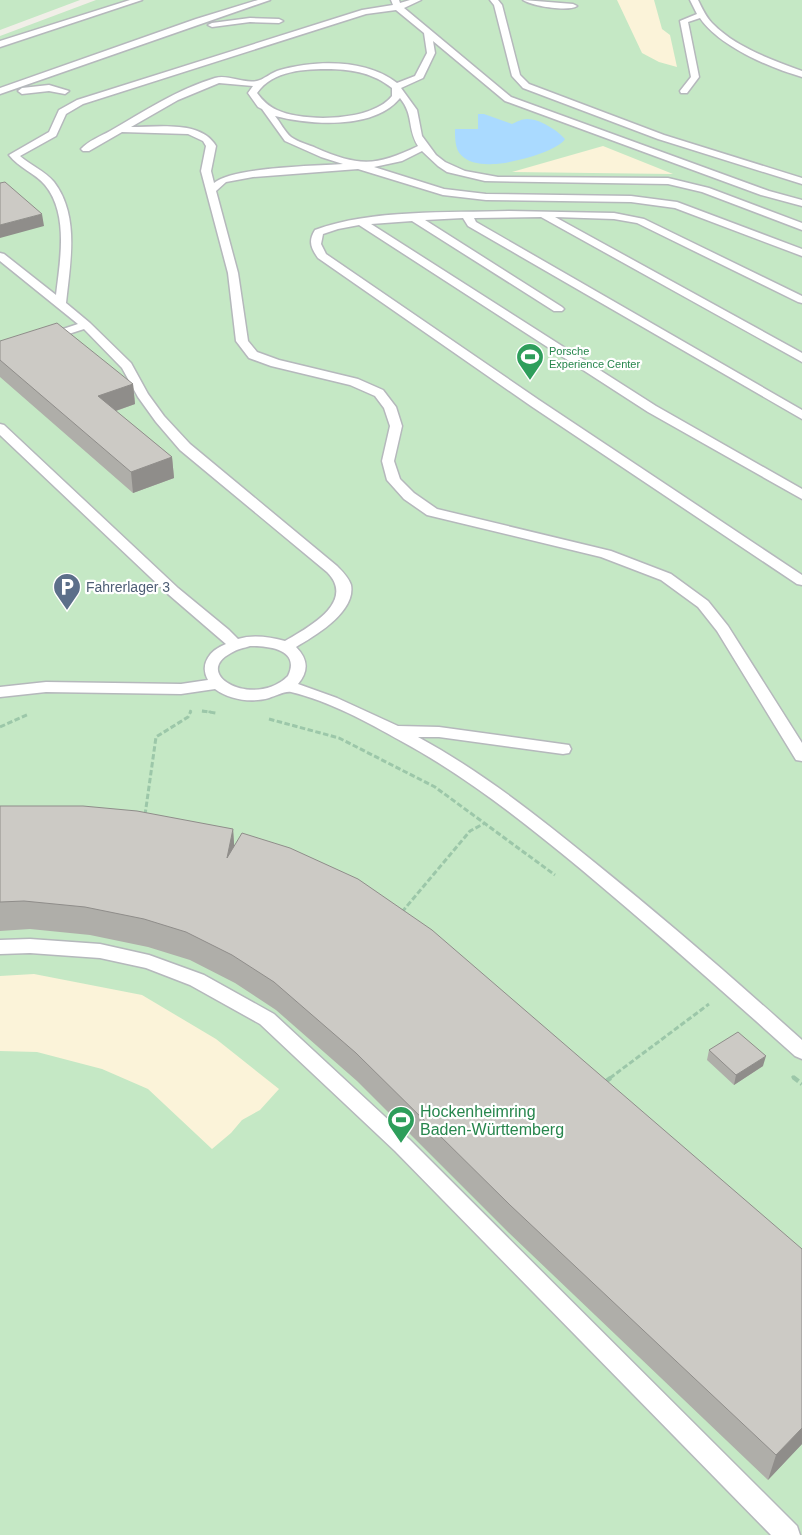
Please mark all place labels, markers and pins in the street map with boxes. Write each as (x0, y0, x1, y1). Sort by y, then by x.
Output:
sports icon: Porsche Experience Center (515, 342, 545, 381)
place label: Porsche Experience Center (549, 345, 640, 370)
parking icon: Fahrerlager 3 (52, 572, 82, 611)
place label: Fahrerlager 3 (86, 579, 170, 595)
place label: Hockenheimring Baden-Württemberg (420, 1103, 564, 1138)
sports icon: Hockenheimring Baden-Württemberg (386, 1105, 416, 1144)

